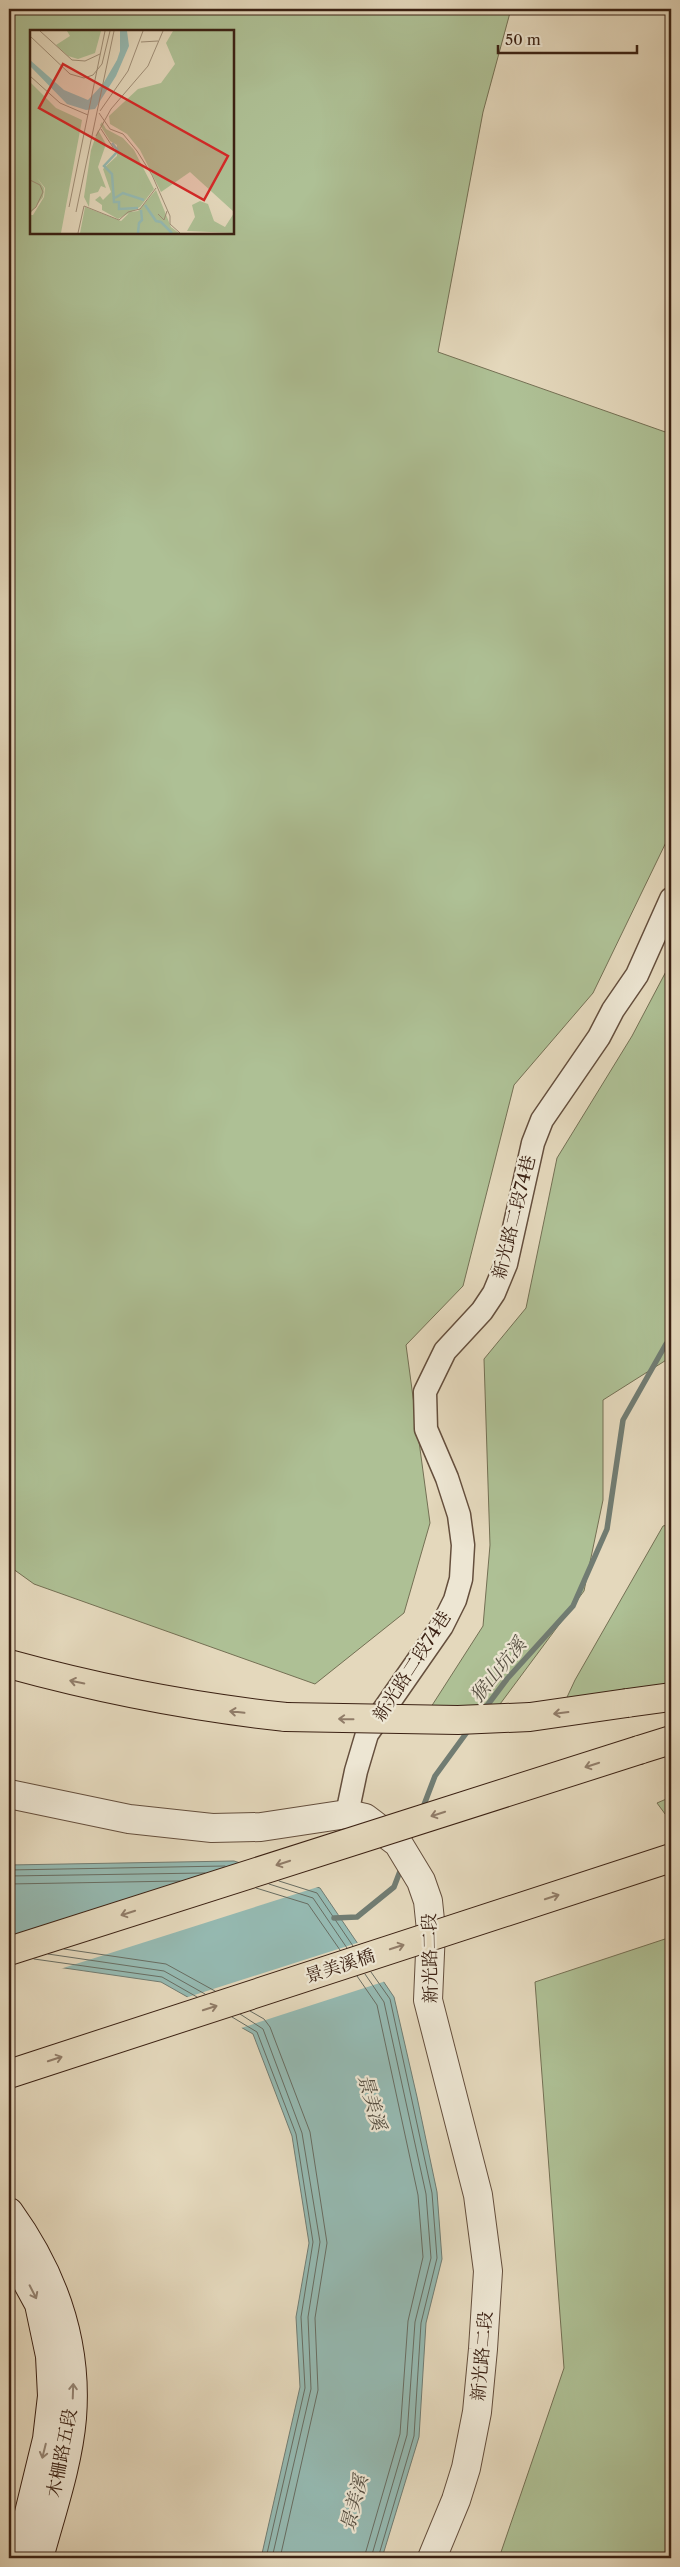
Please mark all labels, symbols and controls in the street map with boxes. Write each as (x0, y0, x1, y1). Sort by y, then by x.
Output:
scale bar (498, 22, 636, 54)
inset map (30, 30, 234, 234)
text: 50 m (505, 30, 541, 49)
street label: 新光路二段74巷 (488, 1153, 540, 1281)
street label: 新光路二段74巷 (368, 1607, 456, 1725)
water label: 猴山坑溪 (465, 1632, 532, 1707)
one-way arrow (70, 1677, 86, 1686)
one-way arrow (230, 1707, 246, 1717)
one-way arrow (553, 1708, 569, 1718)
one-way arrow (339, 1714, 355, 1724)
one-way arrow (585, 1761, 601, 1770)
one-way arrow (430, 1810, 446, 1820)
one-way arrow (275, 1859, 291, 1869)
one-way arrow (543, 1891, 559, 1901)
one-way arrow (120, 1908, 136, 1918)
street label: 新光路二段 (418, 1913, 442, 2003)
one-way arrow (389, 1942, 405, 1951)
street label: 景美溪橋 (302, 1944, 378, 1988)
one-way arrow (201, 2003, 217, 2013)
one-way arrow (47, 2053, 63, 2063)
water label: 景美溪 (353, 2071, 391, 2134)
one-way arrow (29, 2284, 38, 2299)
street label: 新光路二段 (467, 2310, 497, 2402)
one-way arrow (68, 2383, 78, 2400)
street label: 木柵路五段 (43, 2407, 81, 2499)
one-way arrow (39, 2442, 49, 2458)
water label: 景美溪 (336, 2471, 373, 2534)

